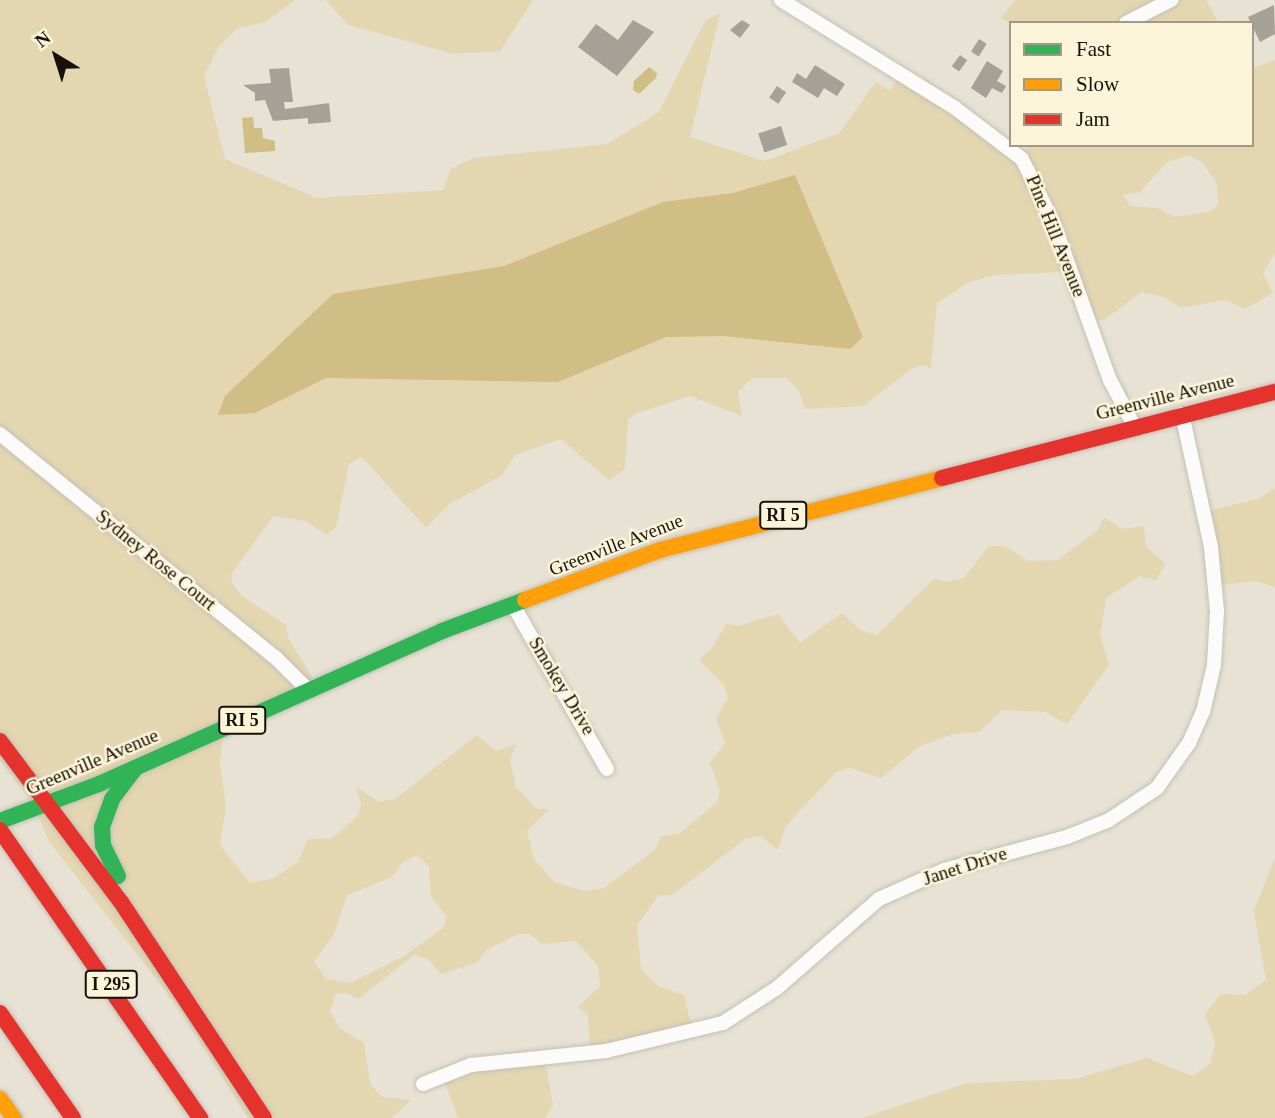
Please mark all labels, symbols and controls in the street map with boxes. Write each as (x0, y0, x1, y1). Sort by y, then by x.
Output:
north arrow (21, 21, 91, 91)
legend (1009, 21, 1254, 147)
text: N (31, 27, 55, 52)
text: Fast (1076, 37, 1111, 61)
text: Slow (1076, 72, 1119, 96)
text: Jam (1076, 107, 1110, 131)
street label: Pine Hill Avenue (1021, 171, 1091, 301)
street label: Greenville Avenue (1093, 369, 1237, 425)
road number: RI 5 (758, 500, 808, 530)
street label: Sydney Rose Court (91, 505, 221, 615)
street label: Greenville Avenue (545, 509, 687, 581)
street label: Smokey Drive (524, 633, 600, 739)
road number: RI 5 (218, 706, 266, 734)
street label: Greenville Avenue (22, 724, 162, 800)
street label: Janet Drive (920, 842, 1010, 890)
road number: I 295 (83, 970, 139, 999)

